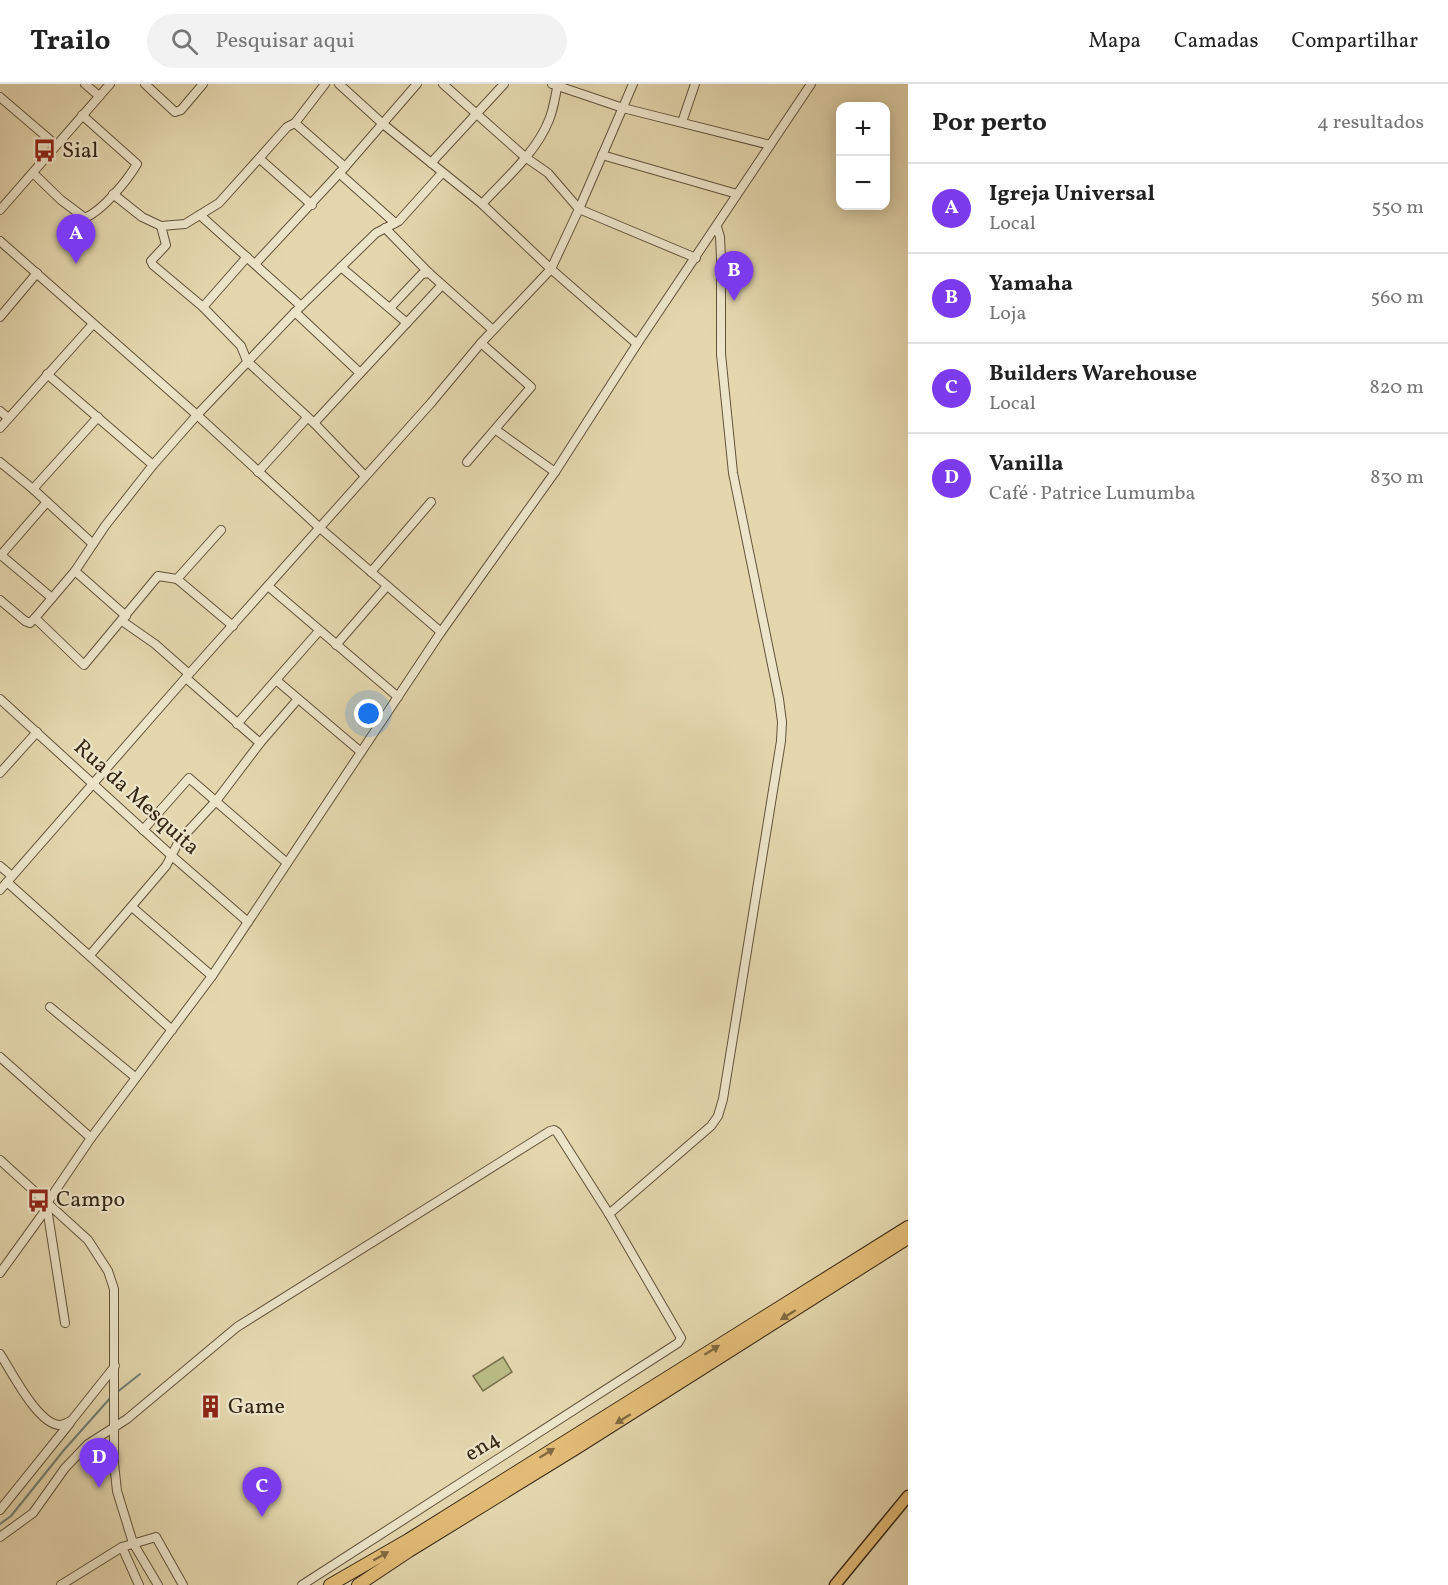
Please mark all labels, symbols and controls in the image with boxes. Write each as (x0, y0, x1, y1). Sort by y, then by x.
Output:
search box (147, 14, 567, 68)
text: Trailo (30, 22, 111, 61)
icon: search (168, 25, 201, 58)
text: Pesquisar aqui (216, 26, 355, 57)
text: Mapa (1088, 27, 1141, 56)
text: Camadas (1174, 27, 1258, 56)
text: Compartilhar (1291, 27, 1418, 56)
map controls (836, 102, 890, 210)
button: + (836, 102, 890, 156)
text: Por perto (932, 105, 1047, 141)
text: 4 resultados (1317, 109, 1424, 137)
place label: Sial (62, 136, 98, 167)
bus stop icon: Sial (31, 138, 57, 164)
button: − (836, 156, 890, 210)
text: Igreja Universal (989, 179, 1155, 210)
text: A (944, 194, 959, 222)
text: 550 m (1371, 194, 1424, 222)
text: Local (989, 210, 1036, 238)
pin: A (56, 214, 96, 264)
pin: B (714, 252, 754, 301)
text: Yamaha (989, 269, 1073, 300)
text: B (945, 284, 958, 312)
text: 560 m (1371, 284, 1424, 312)
text: Loja (989, 300, 1026, 328)
text: Builders Warehouse (989, 359, 1197, 390)
text: C (945, 374, 958, 402)
text: 820 m (1370, 374, 1424, 402)
text: Local (989, 390, 1036, 418)
text: Vanilla (989, 449, 1064, 480)
text: D (944, 464, 959, 492)
text: 830 m (1370, 464, 1424, 492)
text: Café · Patrice Lumumba (989, 480, 1195, 508)
your location (354, 699, 383, 728)
street label: Rua da Mesquita (66, 733, 206, 863)
place label: Campo (56, 1185, 125, 1216)
bus stop icon: Campo (25, 1187, 51, 1213)
one-way arrow (780, 1309, 796, 1320)
one-way arrow (704, 1344, 720, 1355)
place label: Game (228, 1392, 285, 1423)
building icon: Game (197, 1394, 223, 1420)
one-way arrow (615, 1413, 631, 1424)
street label: en4 (459, 1424, 507, 1470)
pin: D (80, 1438, 118, 1488)
one-way arrow (539, 1448, 555, 1459)
pin: C (242, 1468, 282, 1517)
one-way arrow (373, 1550, 389, 1561)

